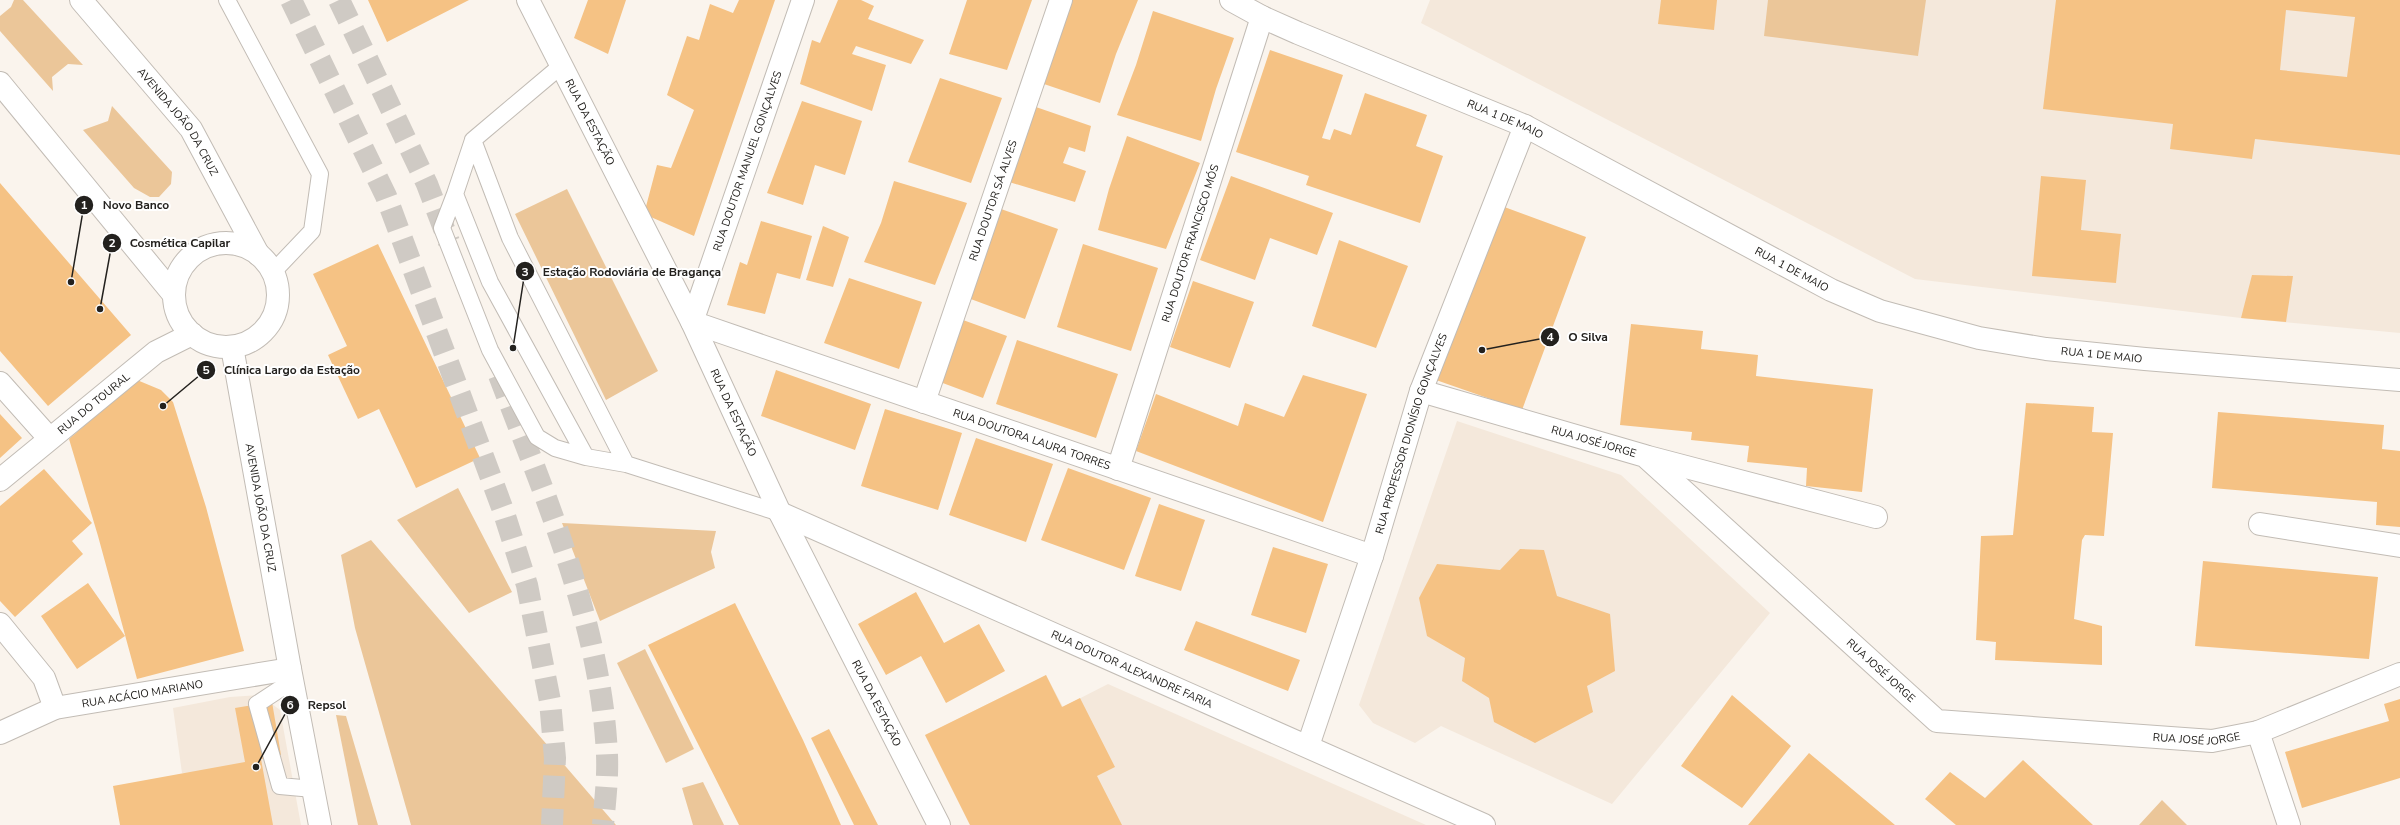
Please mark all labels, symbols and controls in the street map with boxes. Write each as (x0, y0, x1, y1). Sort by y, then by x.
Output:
street label: AVENIDA JOÃO DA CRUZ (134, 65, 222, 179)
street label: RUA DOUTOR MANUEL GONÇALVES (710, 69, 786, 253)
street label: RUA DA ESTAÇÃO (561, 76, 618, 168)
street label: RUA 1 DE MAIO (1465, 96, 1546, 142)
street label: RUA DOUTOR SÁ ALVES (966, 138, 1021, 263)
street label: RUA DOUTOR FRANCISCO MÓS (1158, 162, 1223, 324)
callout: Novo Banco (74, 193, 177, 217)
text: 1 (80, 197, 88, 213)
text: Novo Banco (103, 197, 169, 213)
callout: Cosmética Capilar (102, 231, 238, 255)
text: 2 (108, 235, 116, 251)
text: Cosmética Capilar (130, 235, 231, 251)
street label: RUA 1 DE MAIO (1752, 244, 1831, 295)
callout: Estação Rodoviária de Bragança (515, 259, 729, 283)
text: 3 (521, 264, 529, 280)
text: Estação Rodoviária de Bragança (543, 264, 721, 280)
callout: O Silva (1540, 325, 1616, 349)
text: 4 (1546, 329, 1554, 345)
text: O Silva (1568, 329, 1608, 345)
street label: RUA PROFESSOR DIONÍSIO GONÇALVES (1372, 331, 1451, 536)
street label: RUA 1 DE MAIO (2060, 344, 2143, 367)
callout: Clínica Largo da Estação (196, 358, 368, 382)
text: 5 (202, 362, 210, 378)
text: Clínica Largo da Estação (224, 362, 360, 378)
street label: RUA DA ESTAÇÃO (707, 366, 760, 459)
street label: RUA DO TOURAL (55, 369, 133, 438)
street label: RUA DOUTORA LAURA TORRES (951, 405, 1113, 474)
street label: RUA JOSÉ JORGE (1549, 422, 1638, 461)
street label: AVENIDA JOÃO DA CRUZ (241, 442, 279, 574)
street label: RUA DOUTOR ALEXANDRE FARIA (1049, 627, 1215, 712)
street label: RUA JOSÉ JORGE (1843, 635, 1918, 706)
street label: RUA DA ESTAÇÃO (848, 657, 905, 749)
street label: RUA ACÁCIO MARIANO (81, 677, 204, 711)
callout: Repsol (280, 693, 354, 717)
text: 6 (286, 697, 294, 713)
text: Repsol (308, 697, 346, 713)
street label: RUA JOSÉ JORGE (2152, 729, 2242, 749)

